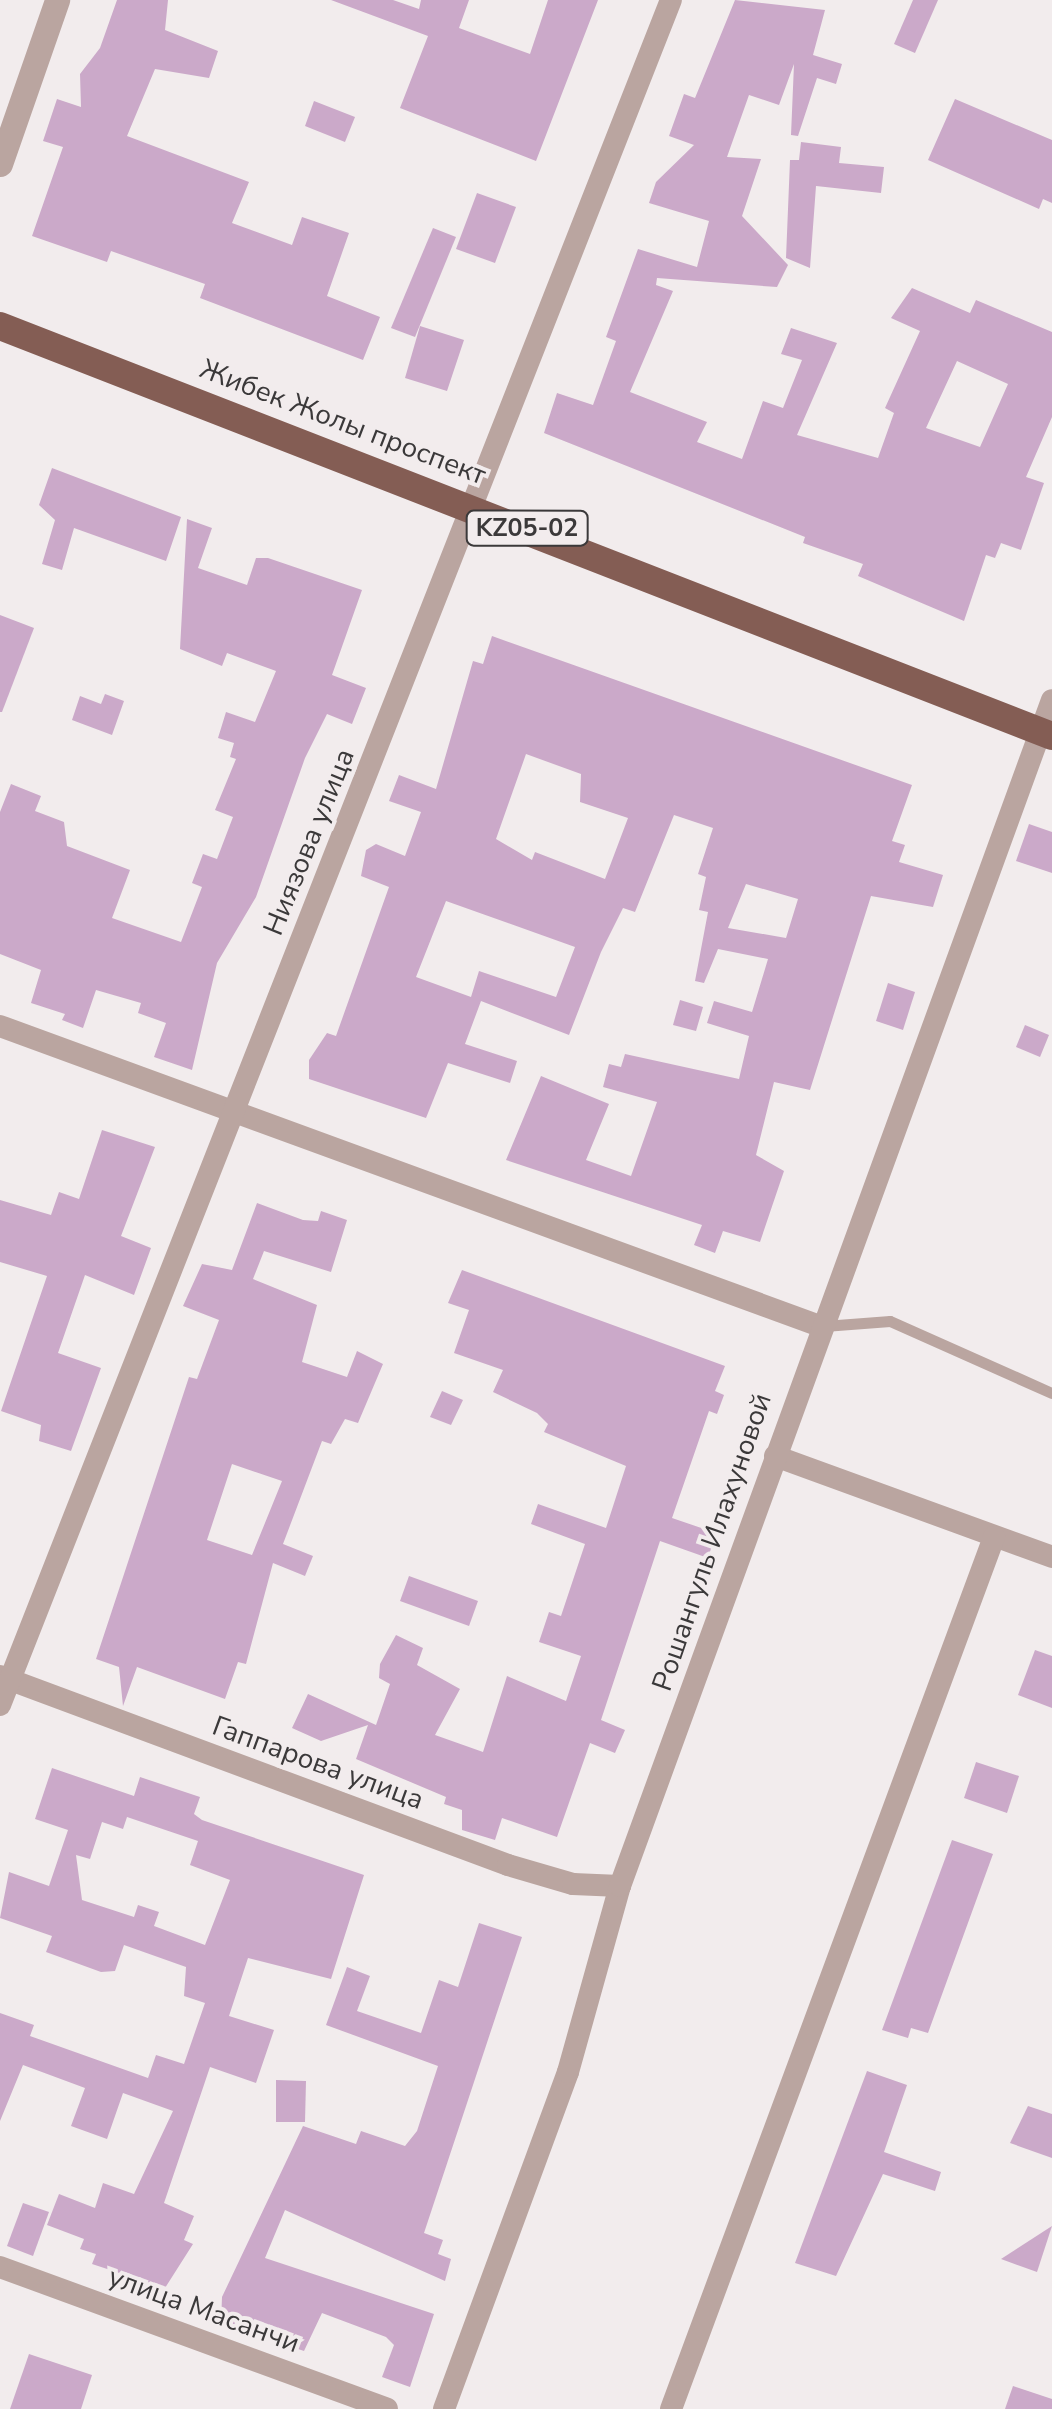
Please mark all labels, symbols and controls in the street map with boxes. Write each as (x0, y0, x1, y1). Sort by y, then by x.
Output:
street label: Жибек Жолы проспект (195, 352, 491, 492)
road number: KZ05-02 (464, 508, 590, 548)
street label: Ниязова улица (256, 744, 362, 940)
street label: Рошангуль Илахуновой (645, 1389, 779, 1695)
street label: Гаппарова улица (208, 1709, 428, 1817)
street label: улица Масанчи (104, 2260, 304, 2360)

